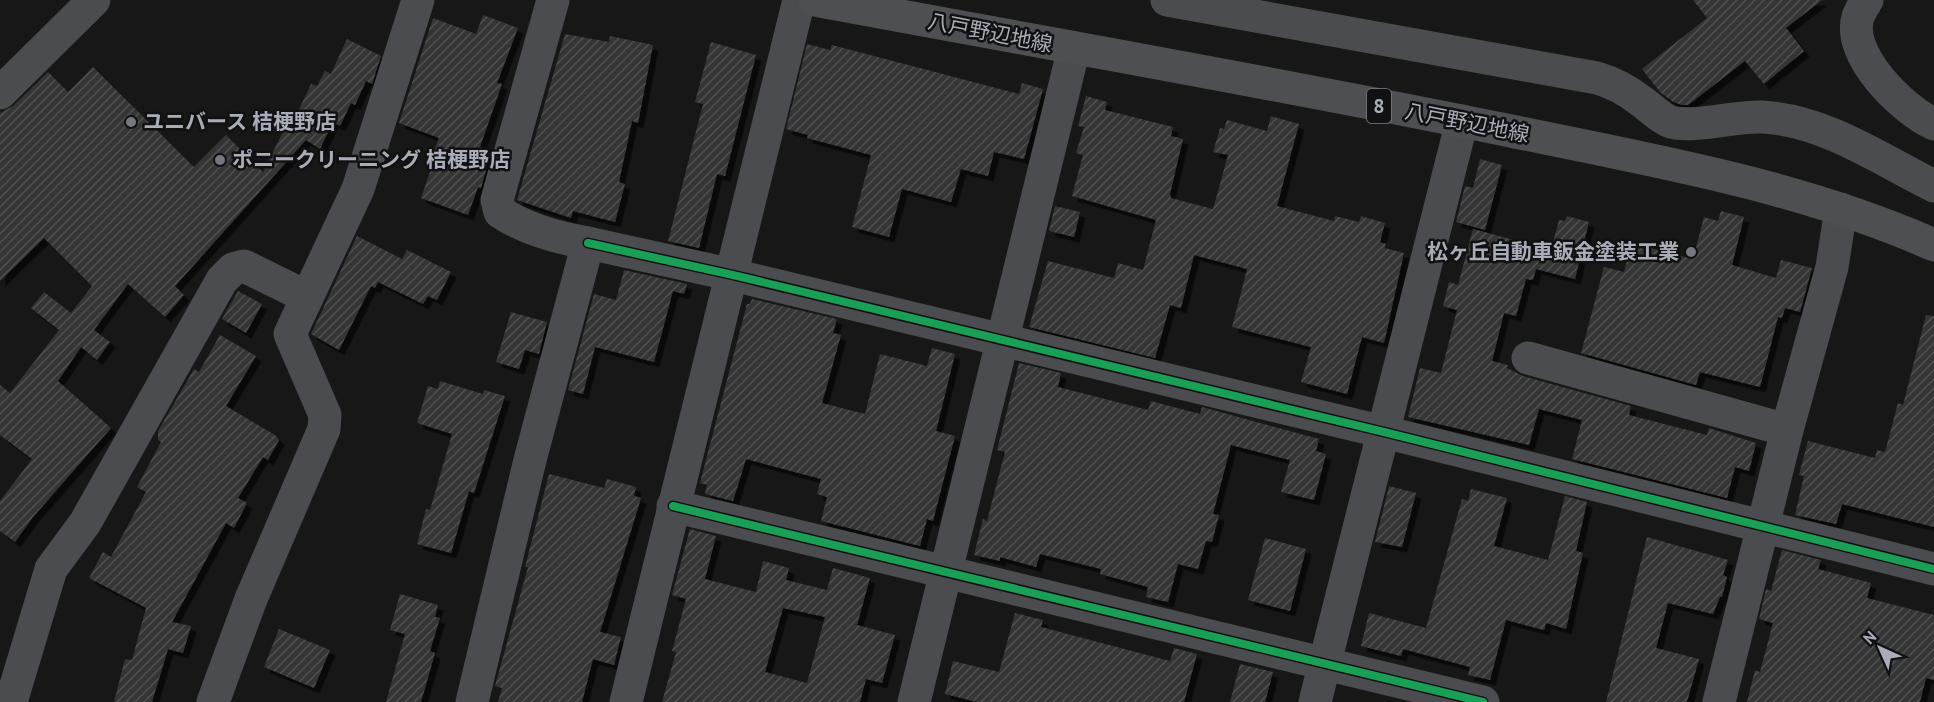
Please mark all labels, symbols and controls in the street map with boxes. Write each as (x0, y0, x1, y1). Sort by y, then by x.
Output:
street label: 八戸野辺地線 (926, 7, 1055, 58)
road number: 8 (1367, 89, 1391, 123)
street label: 八戸野辺地線 (1403, 97, 1532, 148)
place label: ユニバース 桔梗野店 (143, 108, 336, 135)
marker: ユニバース 桔梗野店 (124, 115, 138, 129)
place label: ポニークリーニング 桔梗野店 (232, 146, 510, 173)
marker: ポニークリーニング 桔梗野店 (213, 153, 227, 167)
place label: 松ヶ丘自動車鈑金塗装工業 (1427, 238, 1679, 265)
marker: 松ヶ丘自動車鈑金塗装工業 (1684, 245, 1698, 259)
north arrow (1850, 618, 1910, 678)
text: N (1859, 627, 1880, 648)

